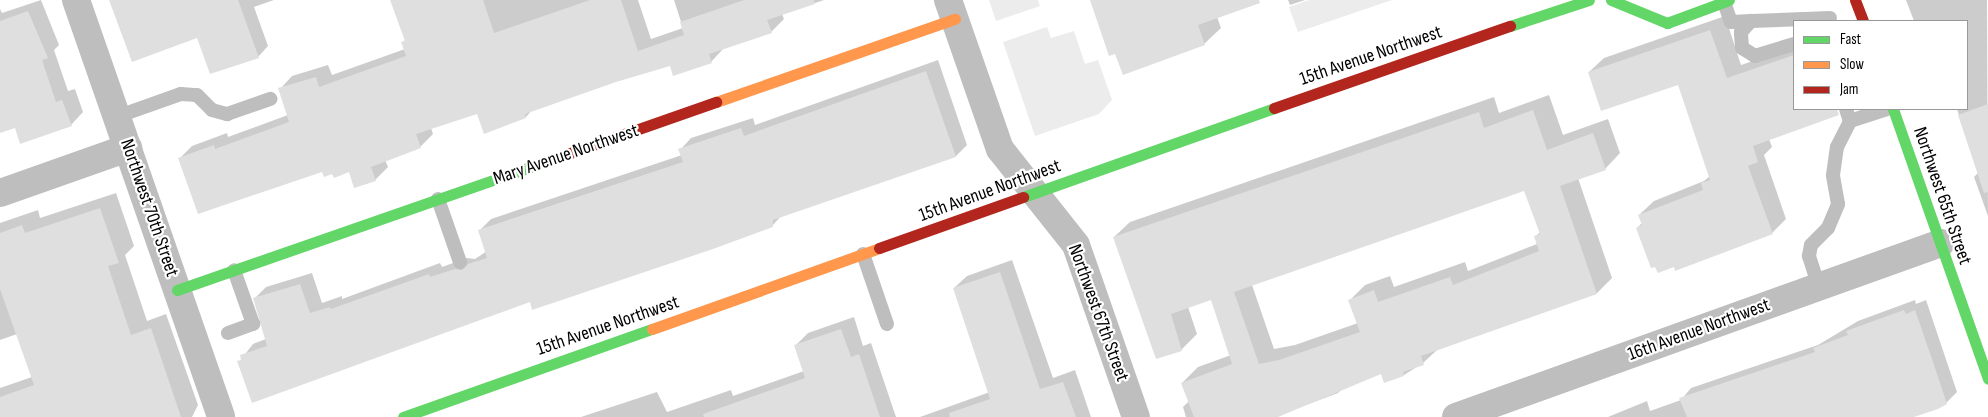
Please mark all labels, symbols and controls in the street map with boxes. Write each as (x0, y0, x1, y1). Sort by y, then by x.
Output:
legend (1793, 20, 1968, 110)
street label: 15th Avenue Northwest (1297, 21, 1445, 91)
text: Fast (1840, 30, 1861, 49)
text: Slow (1840, 55, 1864, 74)
text: Jam (1840, 80, 1858, 99)
street label: Mary Avenue Northwest (490, 119, 642, 191)
street label: Northwest 65th Street (1908, 124, 1976, 268)
street label: Northwest 70th Street (115, 136, 183, 280)
street label: 15th Avenue Northwest (916, 155, 1064, 227)
street label: Northwest 67th Street (1063, 241, 1133, 385)
street label: 15th Avenue Northwest (534, 291, 682, 361)
street label: 16th Avenue Northwest (1625, 294, 1773, 366)

